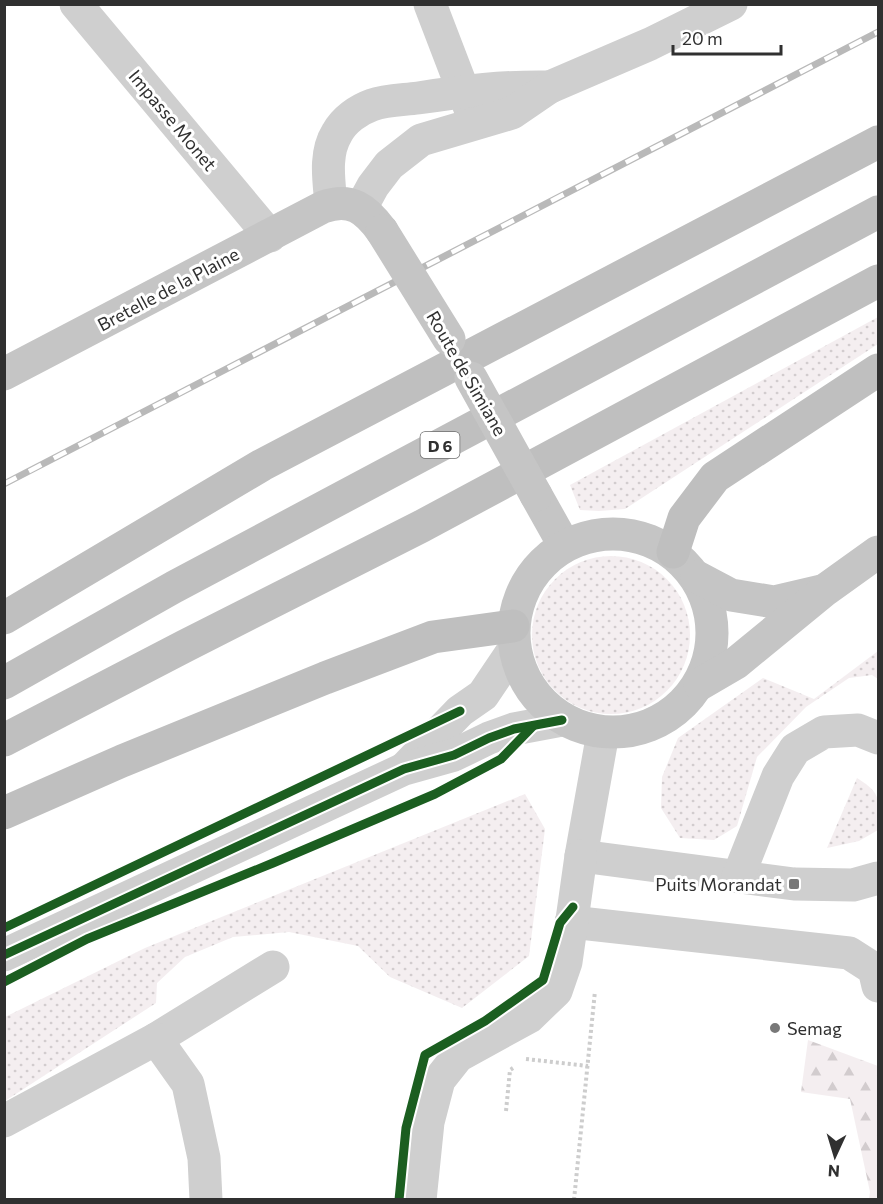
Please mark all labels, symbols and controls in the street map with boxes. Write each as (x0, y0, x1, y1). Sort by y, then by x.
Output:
scale bar (673, 18, 781, 56)
text: 20 m (682, 27, 723, 49)
street label: Impasse Monet (124, 65, 222, 175)
street label: Bretelle de la Plaine (93, 242, 243, 336)
street label: Route de Simiane (422, 307, 512, 439)
road number: D 6 (420, 432, 460, 458)
place label: Puits Morandat (655, 873, 782, 895)
marker: Puits Morandat (787, 877, 801, 891)
place label: Semag (787, 1017, 842, 1039)
marker: Semag (768, 1021, 782, 1035)
north arrow (805, 1126, 865, 1186)
text: N (827, 1162, 841, 1181)

